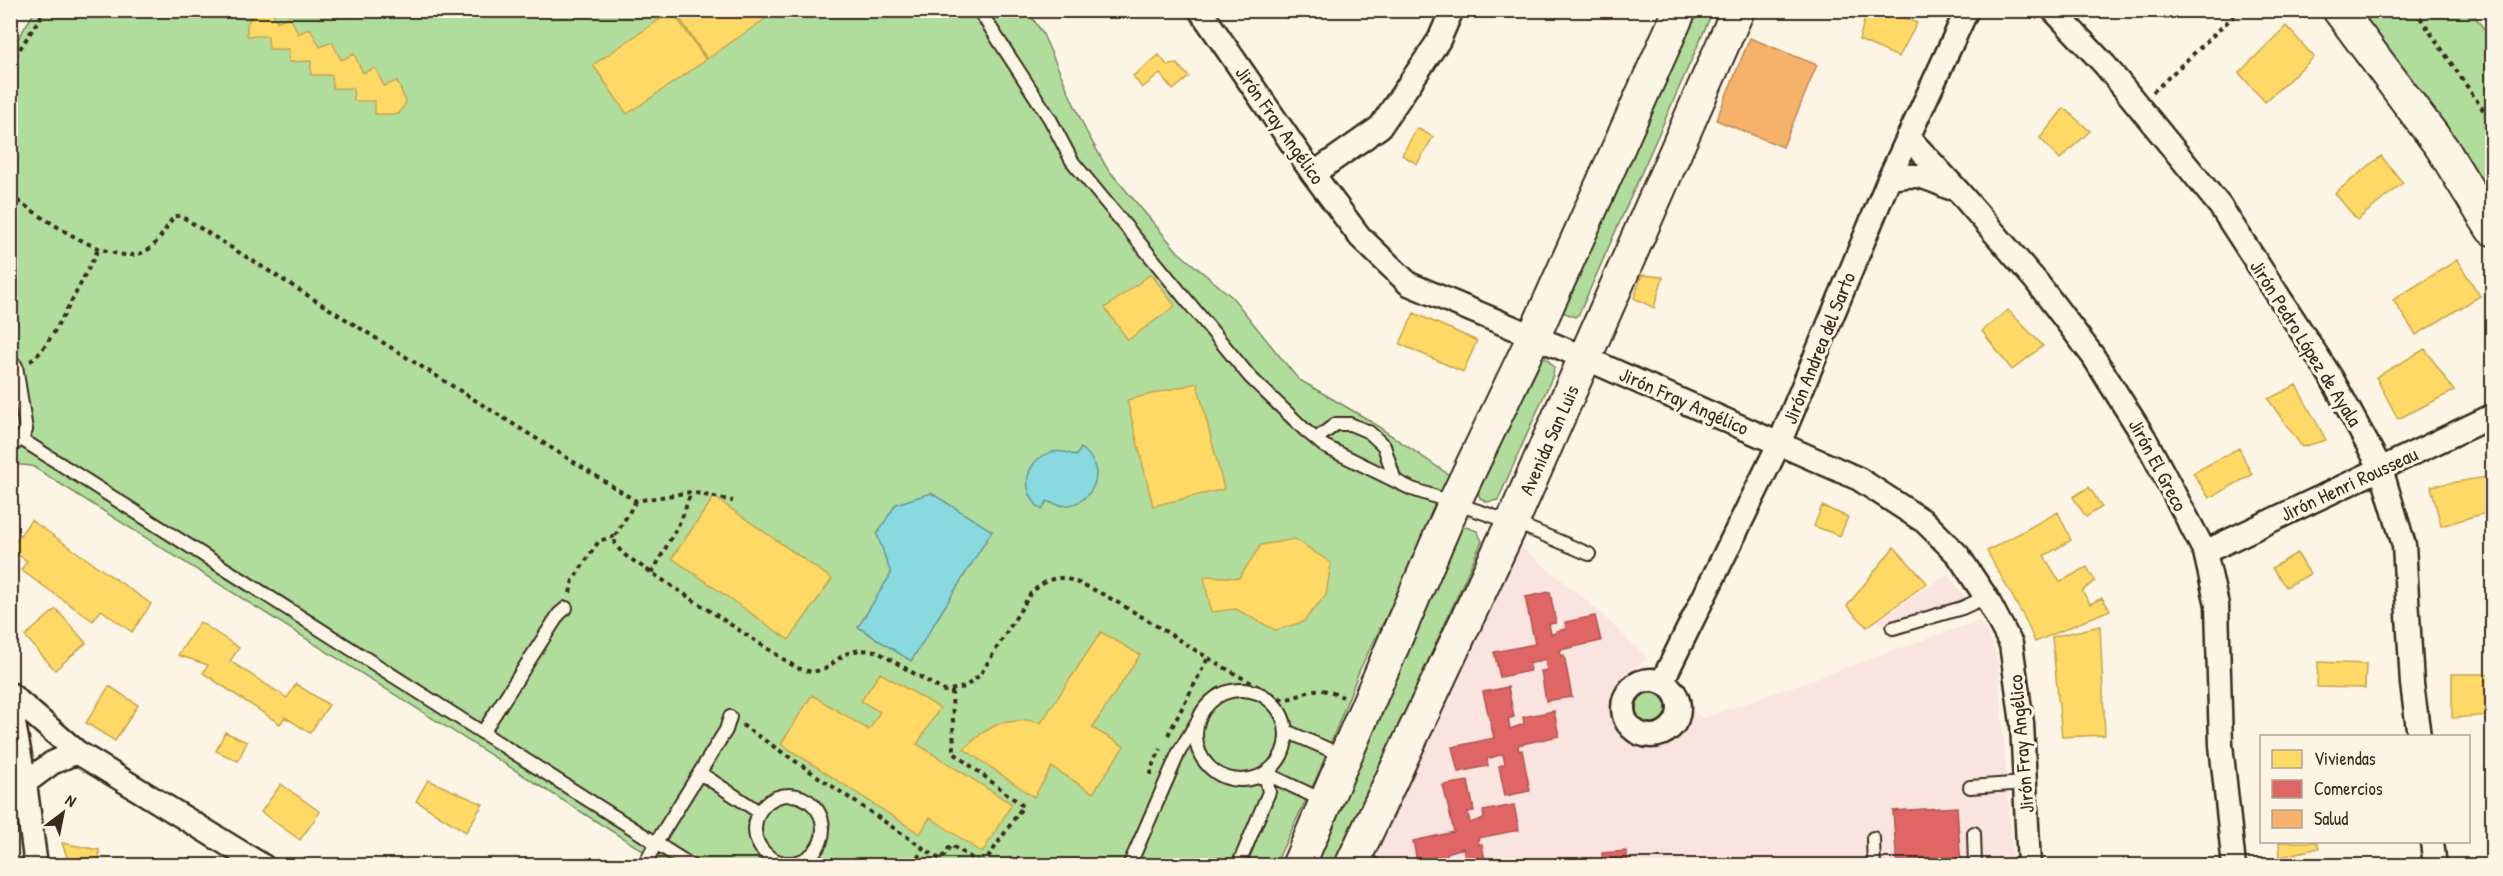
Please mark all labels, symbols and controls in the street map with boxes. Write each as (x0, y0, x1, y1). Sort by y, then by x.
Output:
street label: Jirón Fray Angélico (1230, 60, 1331, 189)
street label: Jirón Pedro López de Ayala (2244, 254, 2369, 431)
street label: Jirón Andrea del Sarto (1776, 268, 1861, 428)
street label: Jirón Fray Angélico (1615, 360, 1753, 441)
street label: Avenida San Luis (1512, 380, 1585, 499)
street label: Jirón El Greco (2123, 414, 2194, 516)
street label: Jirón Henri Rousseau (2276, 440, 2422, 527)
street label: Jirón Fray Angélico (2001, 674, 2040, 814)
legend (2260, 735, 2470, 843)
text: Viviendas (2314, 746, 2376, 771)
text: Comercios (2314, 776, 2383, 801)
north arrow (33, 783, 93, 843)
text: N (62, 789, 81, 812)
text: Salud (2314, 806, 2348, 831)

